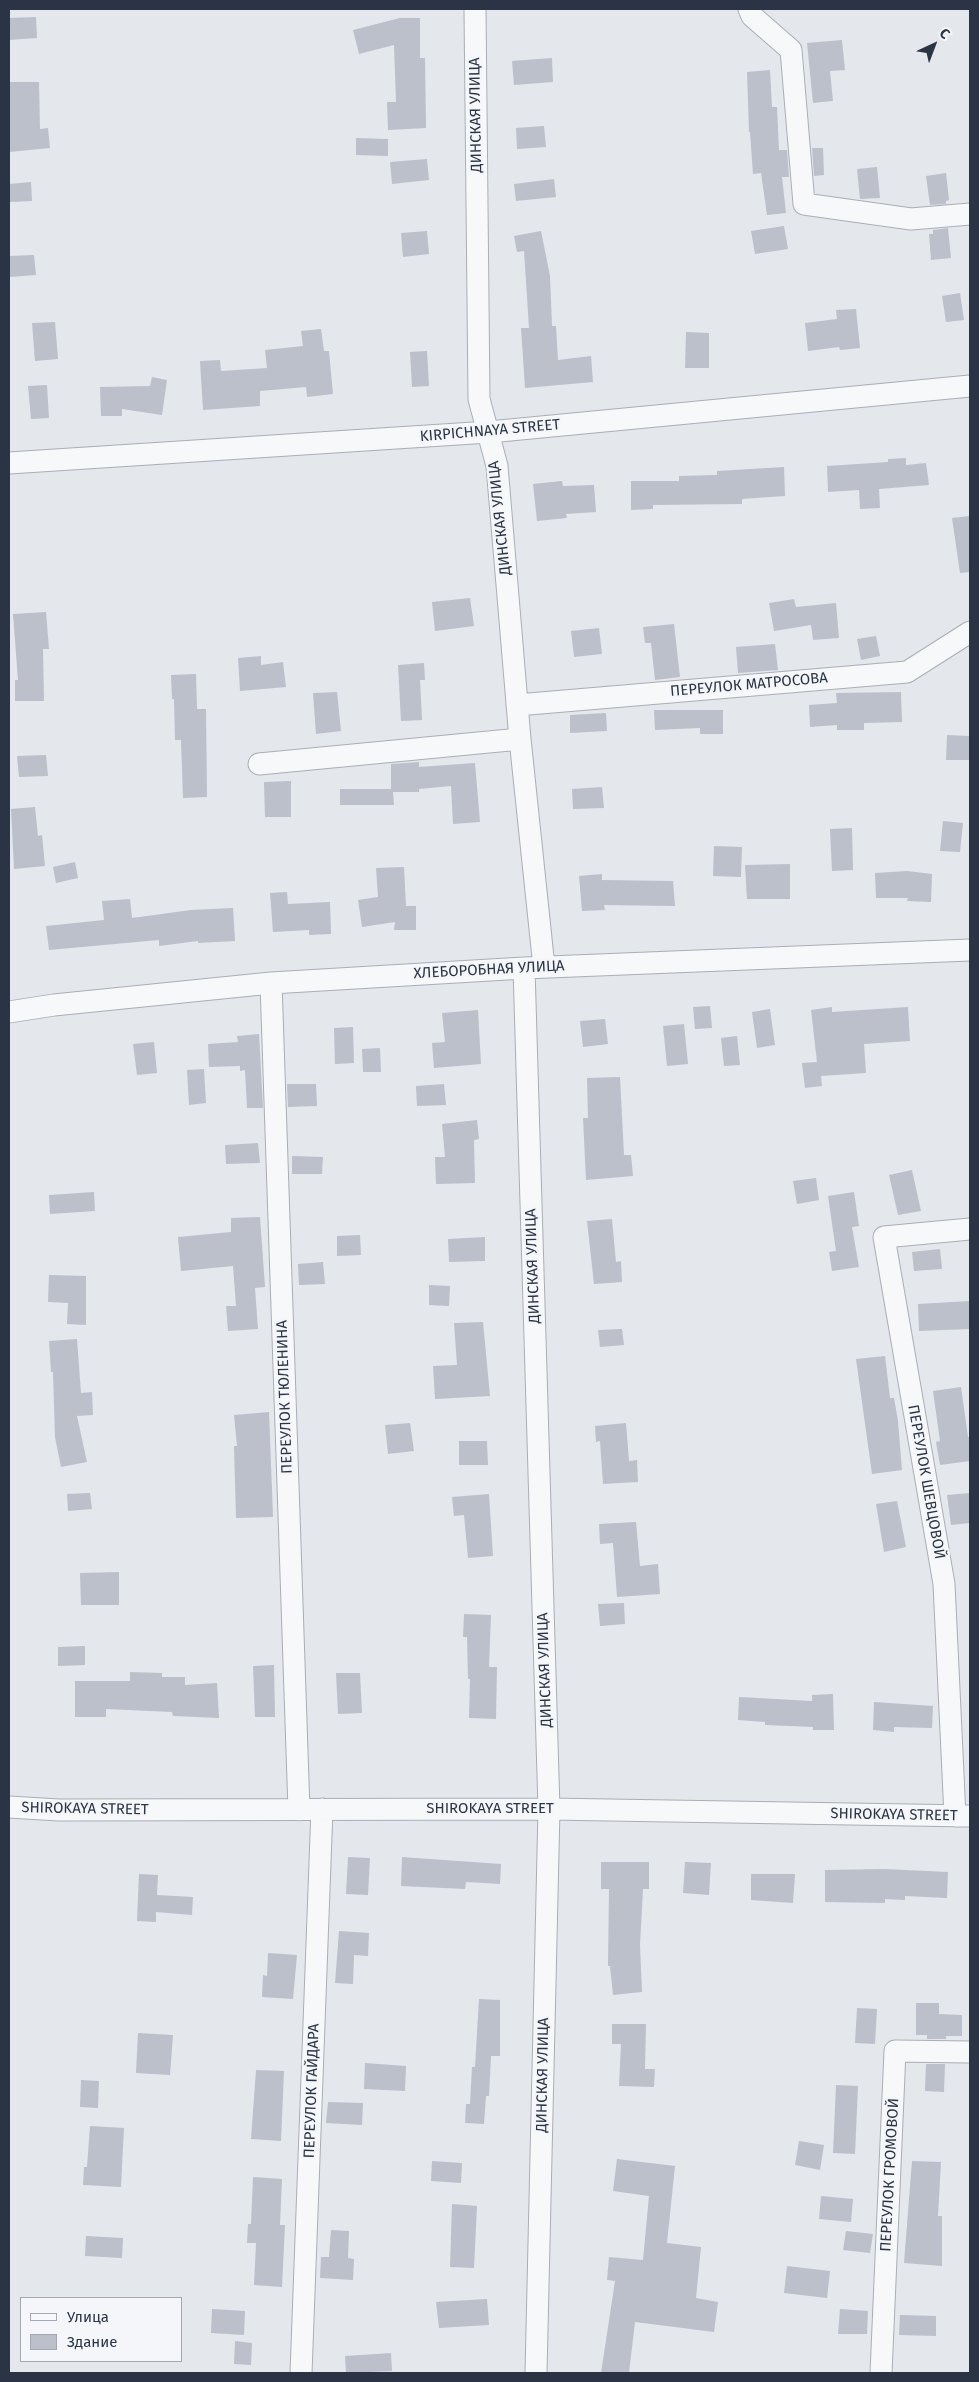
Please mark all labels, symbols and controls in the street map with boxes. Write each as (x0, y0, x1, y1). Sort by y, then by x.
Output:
north arrow (909, 20, 959, 70)
text: С (936, 25, 953, 43)
street label: ДИНСКАЯ УЛИЦА (466, 57, 486, 173)
street label: KIRPICHNAYA STREET (419, 416, 561, 446)
street label: ДИНСКАЯ УЛИЦА (485, 460, 515, 576)
street label: ПЕРЕУЛОК МАТРОСОВА (669, 669, 829, 701)
street label: ХЛЕБОРОБНАЯ УЛИЦА (413, 957, 565, 983)
street label: ДИНСКАЯ УЛИЦА (522, 1208, 544, 1324)
street label: ПЕРЕУЛОК ТЮЛЕНИНА (273, 1320, 297, 1474)
street label: ПЕРЕУЛОК ШЕВЦОВОЙ (904, 1403, 948, 1561)
street label: ДИНСКАЯ УЛИЦА (534, 1612, 556, 1728)
street label: SHIROKAYA STREET (21, 1799, 149, 1819)
street label: SHIROKAYA STREET (426, 1800, 554, 1818)
street label: SHIROKAYA STREET (830, 1805, 958, 1825)
street label: ДИНСКАЯ УЛИЦА (533, 2017, 553, 2133)
street label: ПЕРЕУЛОК ГАЙДАРА (301, 2023, 323, 2159)
street label: ПЕРЕУЛОК ГРОМОВОЙ (877, 2098, 903, 2252)
legend (20, 2297, 182, 2362)
text: Улица (67, 2308, 109, 2326)
text: Здание (67, 2333, 117, 2351)

